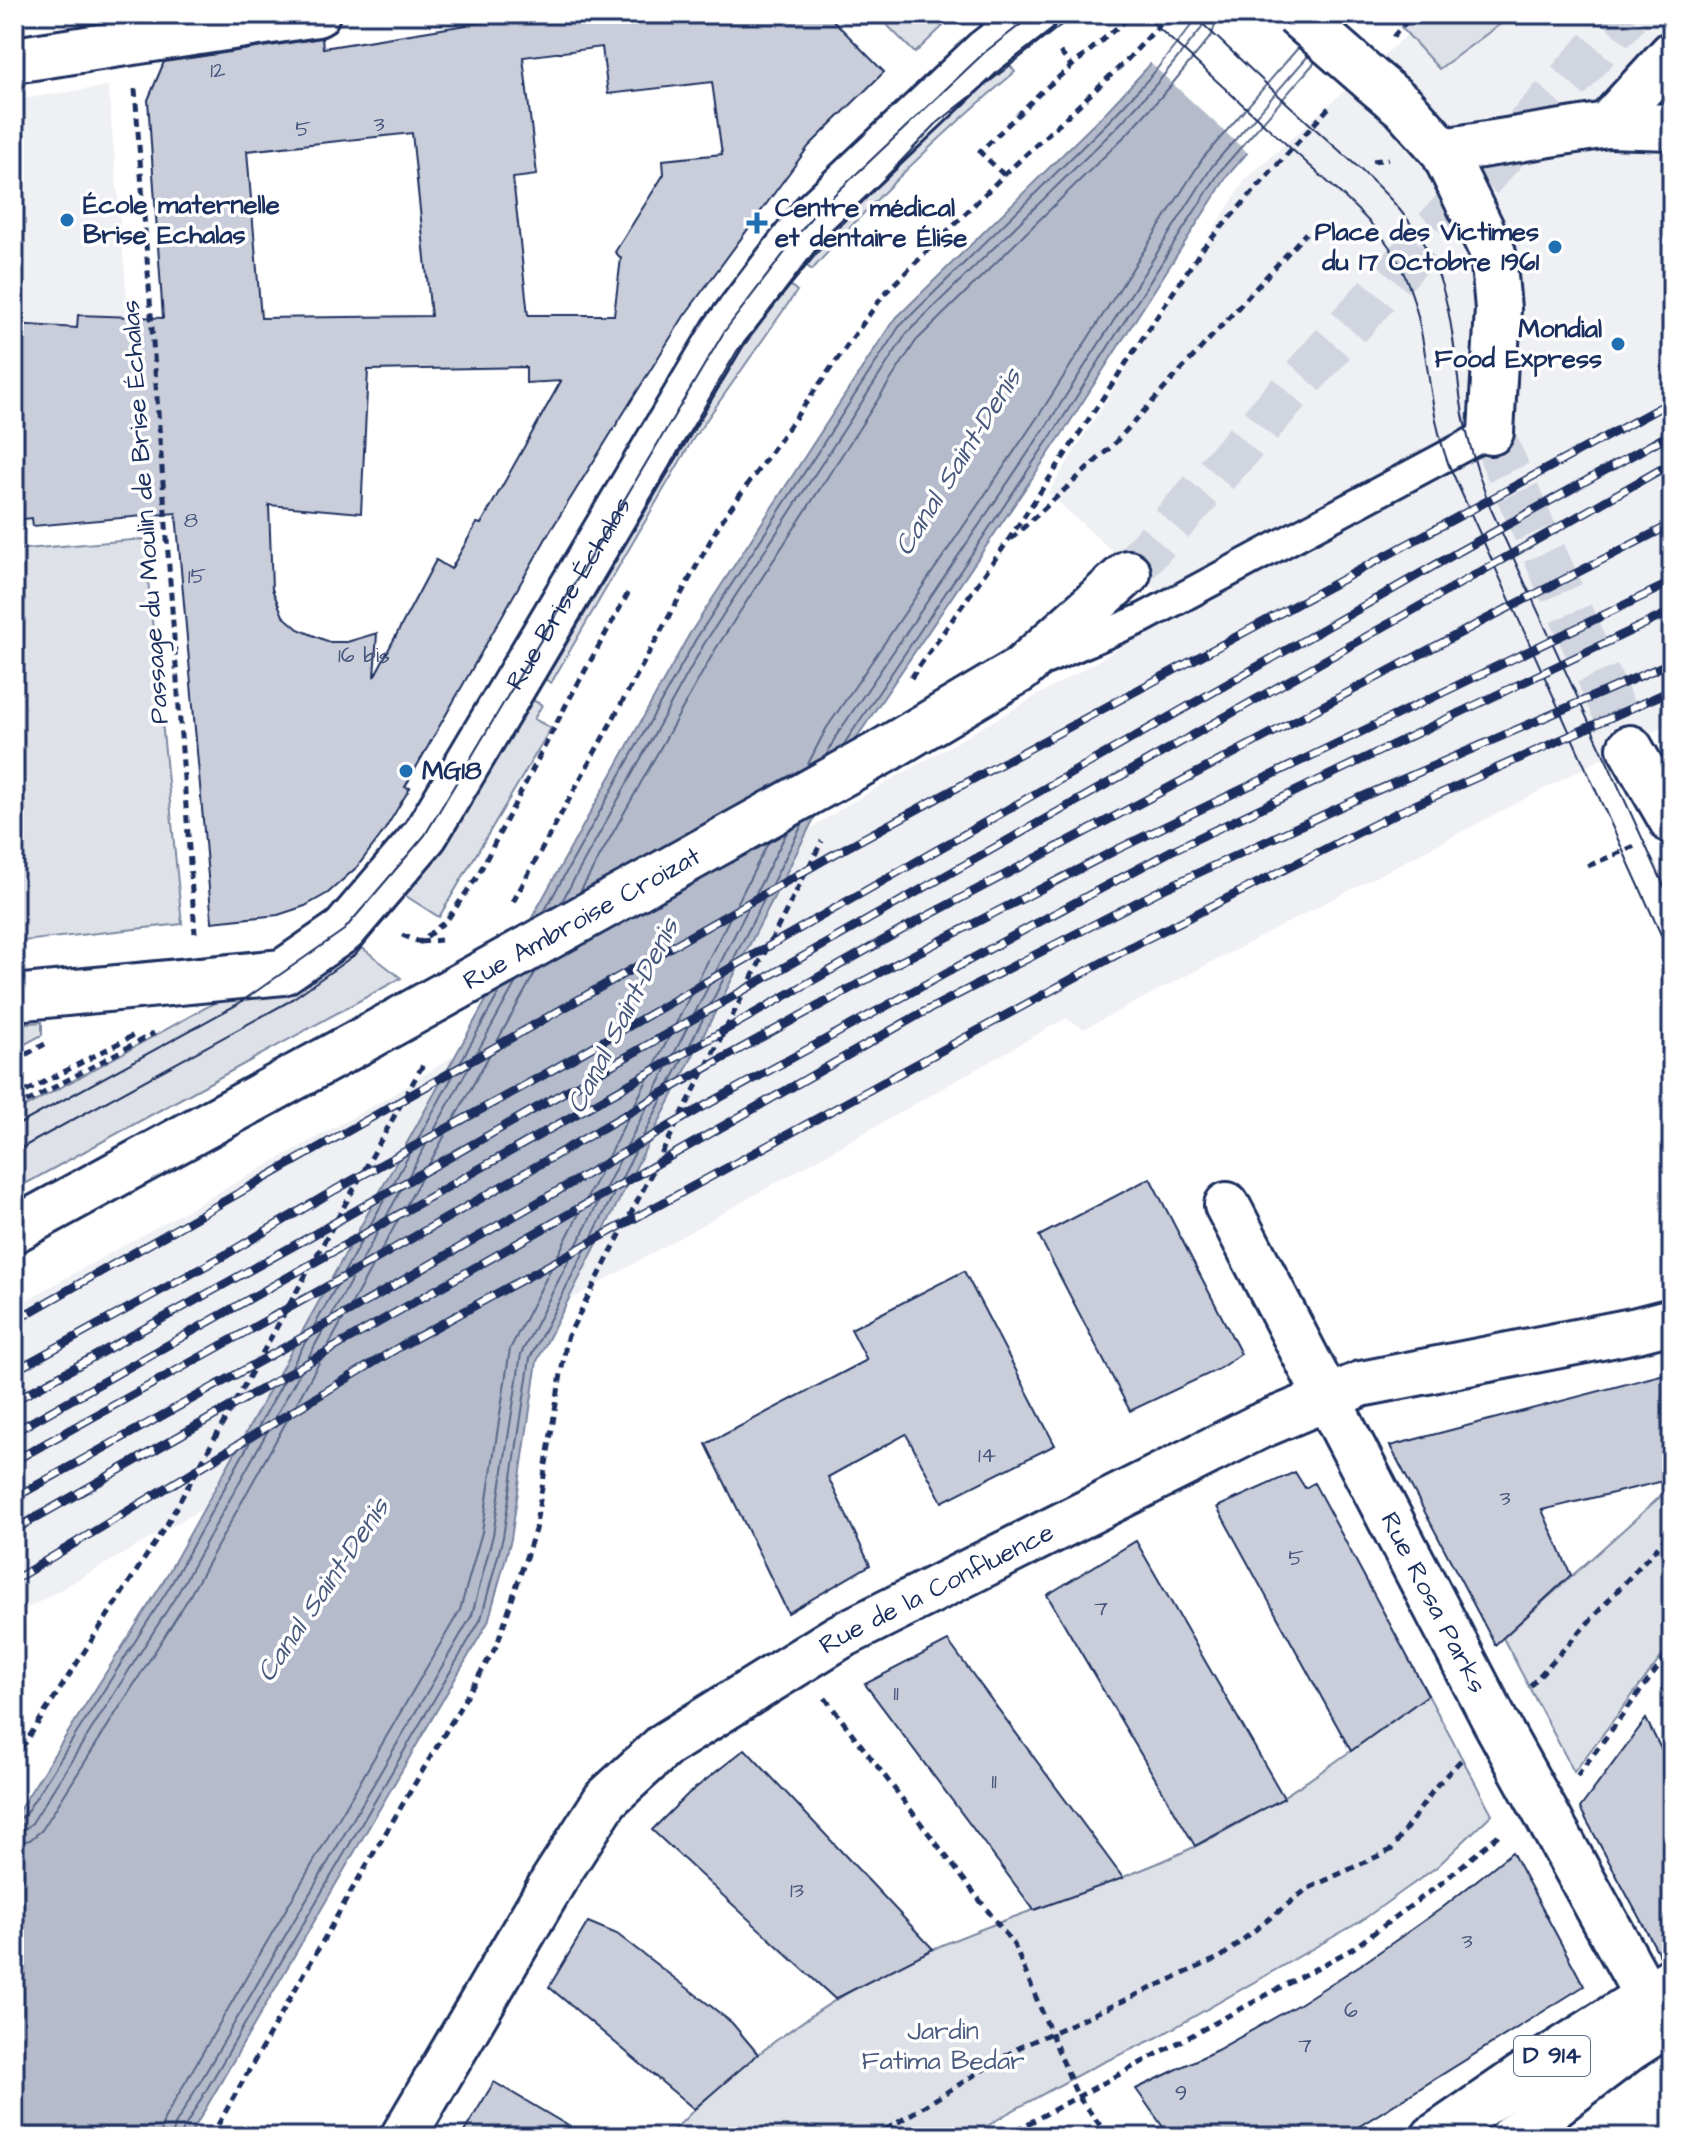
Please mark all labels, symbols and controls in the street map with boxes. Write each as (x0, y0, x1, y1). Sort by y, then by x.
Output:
house number: 12 (210, 55, 226, 86)
house number: 3 (373, 109, 385, 140)
house number: 5 (295, 114, 311, 145)
place label: École maternelle Brise Echalas (83, 187, 280, 253)
place label: Centre médical et dentaire Élise (775, 190, 967, 256)
marker: École maternelle Brise Echalas (58, 211, 76, 229)
marker: Centre médical et dentaire Élise (746, 212, 768, 234)
place label: Place des Victimes du 17 Octobre 1961 (1315, 214, 1540, 280)
marker: Place des Victimes du 17 Octobre 1961 (1546, 238, 1564, 256)
street label: Passage du Moulin de Brise Échalas (112, 299, 180, 725)
place label: Mondial Food Express (1434, 311, 1602, 377)
marker: Mondial Food Express (1609, 335, 1627, 353)
water label: Canal Saint-Denis (885, 359, 1032, 563)
street label: Rue Brise Échalas (497, 490, 640, 697)
house number: 8 (184, 505, 198, 536)
house number: 15 (188, 561, 207, 592)
house number: 16 bis (338, 640, 390, 671)
place label: MG18 (422, 753, 482, 789)
marker: MG18 (397, 762, 415, 780)
street label: Rue Ambroise Croizat (457, 838, 707, 999)
water label: Canal Saint-Denis (557, 910, 690, 1120)
house number: 14 (978, 1440, 996, 1471)
house number: 3 (1499, 1483, 1511, 1514)
water label: Canal Saint-Denis (247, 1489, 400, 1690)
street label: Rue Rosa Parks (1372, 1506, 1495, 1699)
street label: Rue de la Confluence (812, 1514, 1060, 1663)
house number: 5 (1288, 1543, 1304, 1574)
house number: 7 (1094, 1593, 1108, 1624)
house number: 11 (893, 1678, 899, 1709)
house number: 11 (991, 1766, 997, 1797)
house number: 13 (790, 1875, 804, 1906)
house number: 3 (1461, 1926, 1473, 1957)
house number: 6 (1344, 1995, 1358, 2026)
park label: Jardin Fatima Bedar (861, 2013, 1025, 2079)
house number: 7 (1298, 2030, 1312, 2061)
road number: D 914 (1514, 2036, 1590, 2076)
house number: 9 (1175, 2078, 1187, 2109)

